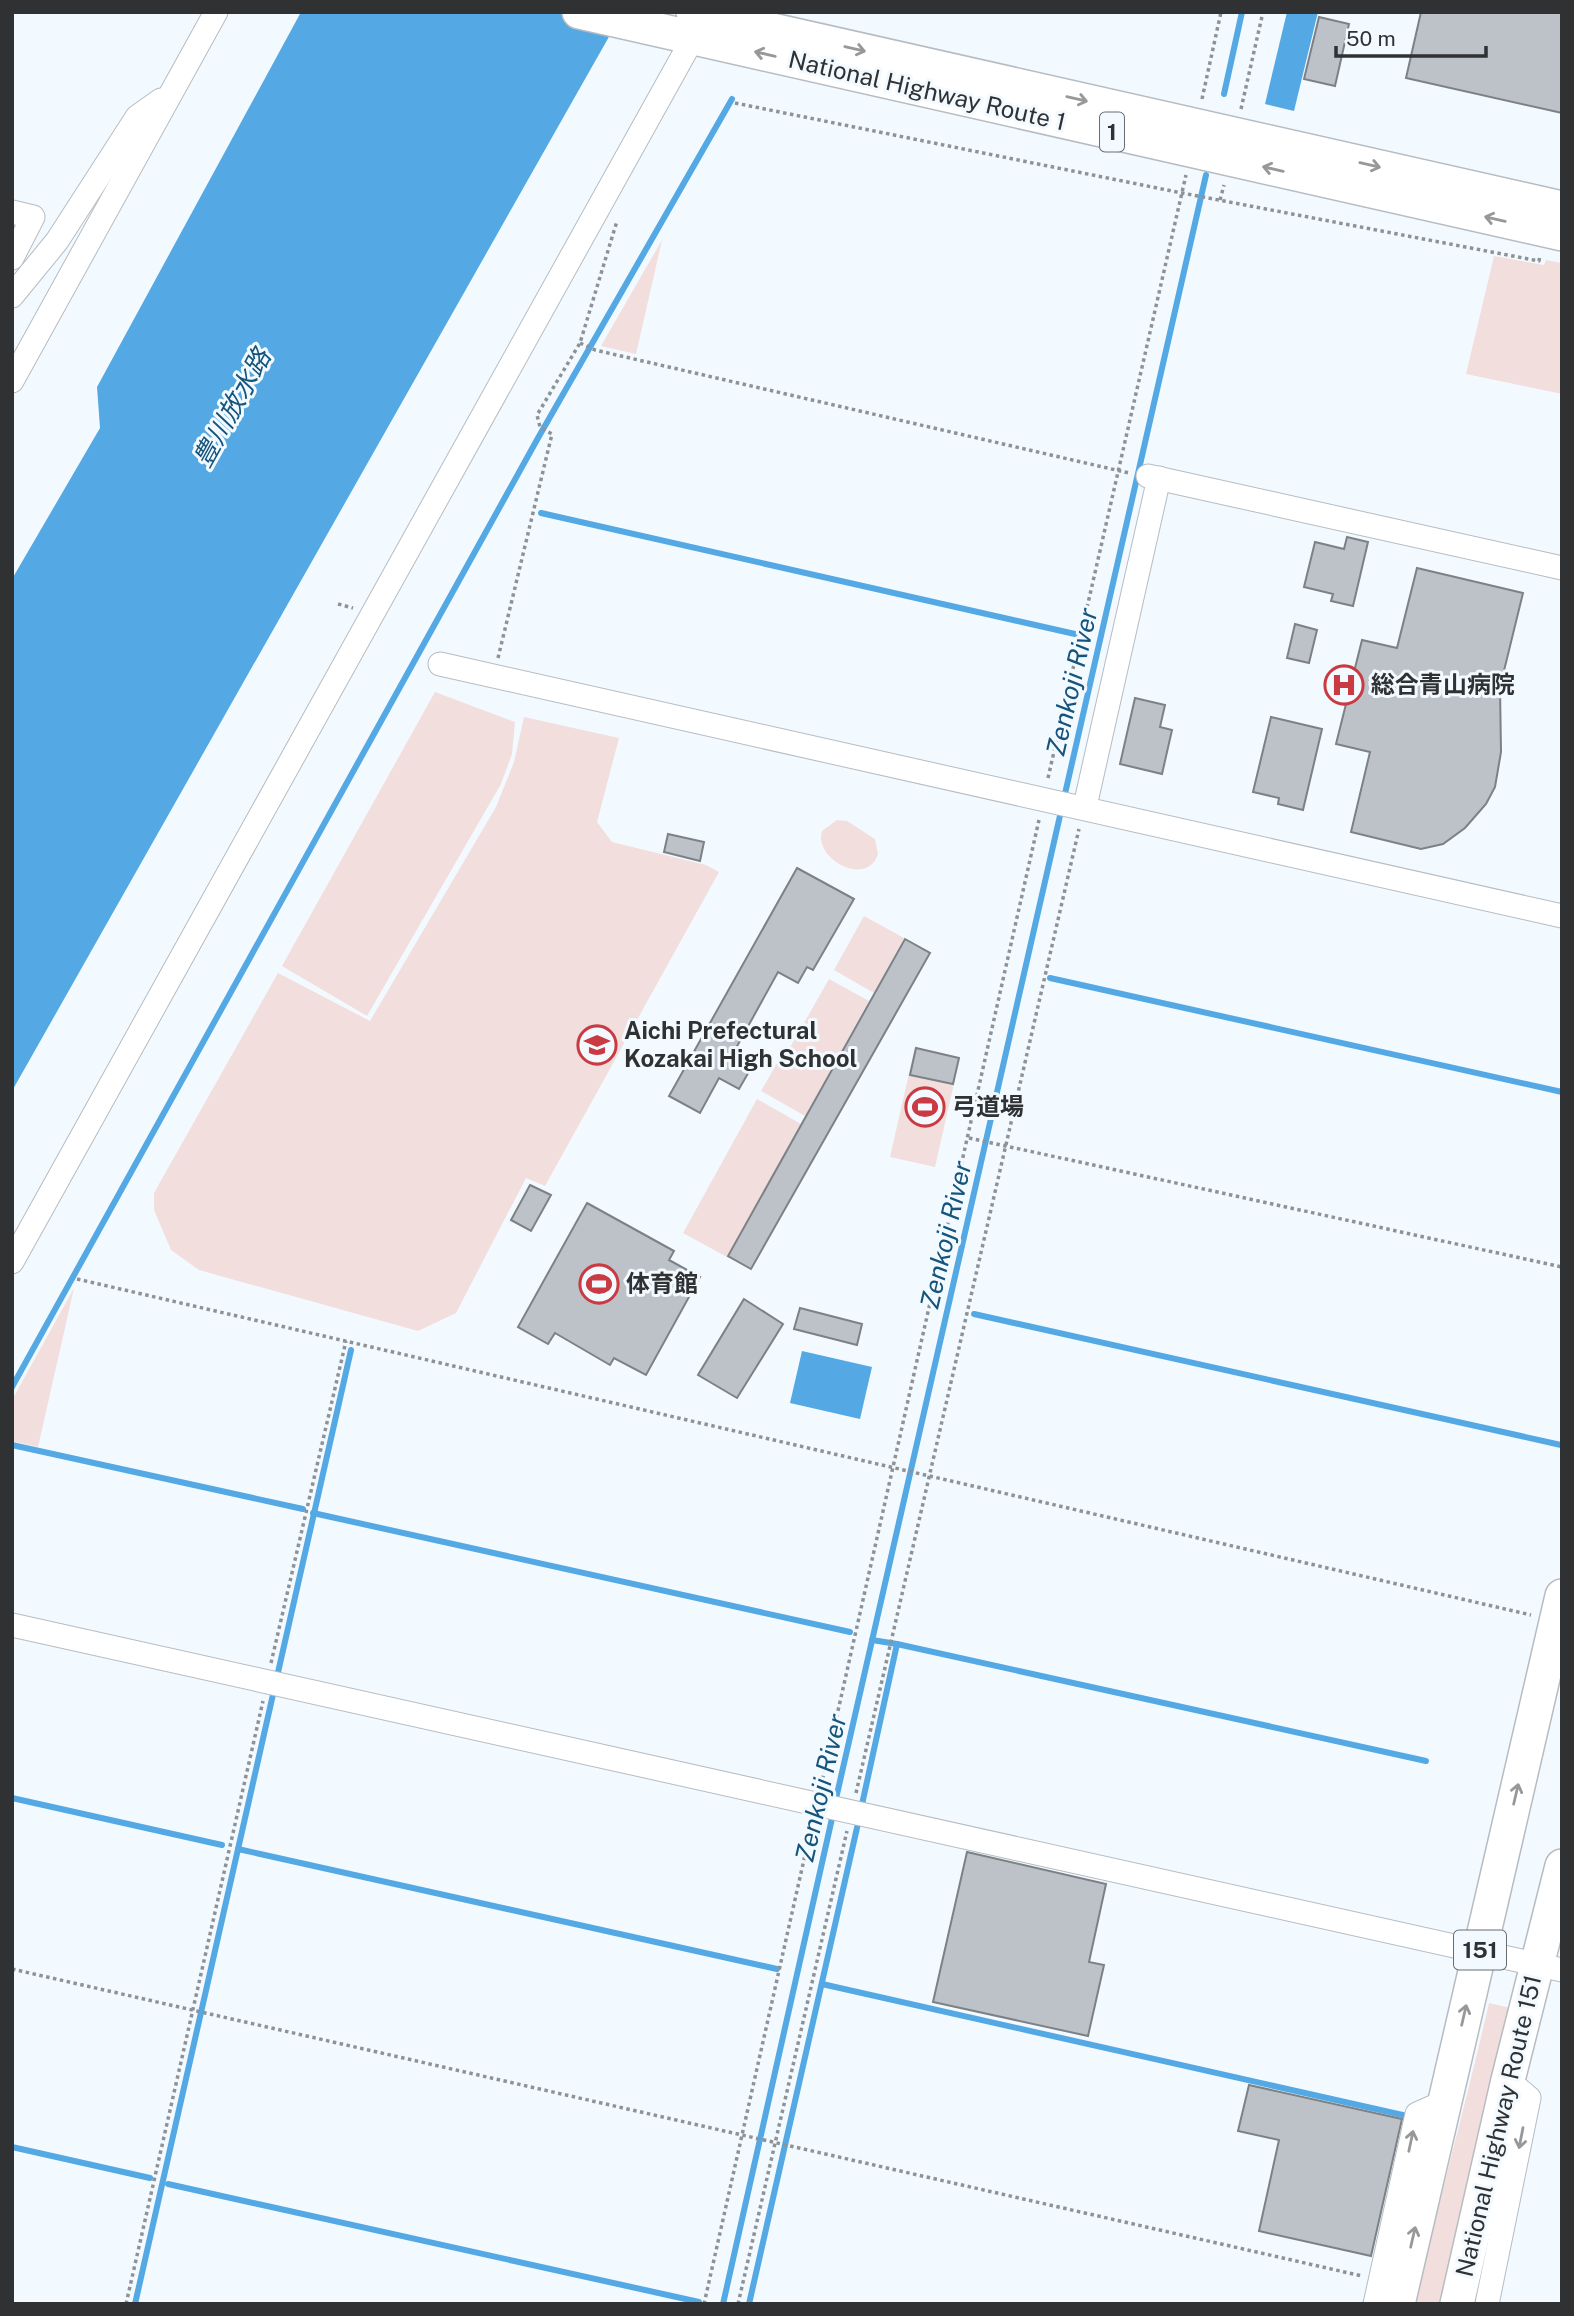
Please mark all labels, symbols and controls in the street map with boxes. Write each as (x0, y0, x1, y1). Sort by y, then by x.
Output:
scale bar (1336, 14, 1486, 58)
text: 50 m (1346, 26, 1396, 51)
one-way arrow (843, 43, 866, 56)
street label: National Highway Route 1 (786, 44, 1069, 136)
one-way arrow (754, 47, 776, 60)
one-way arrow (1065, 92, 1088, 106)
road number: 1 (1100, 113, 1124, 152)
one-way arrow (1358, 159, 1381, 172)
one-way arrow (1262, 162, 1285, 175)
one-way arrow (1484, 212, 1507, 225)
water label: 豊川放水路 (186, 342, 278, 472)
water label: Zenkoji River (1039, 605, 1104, 759)
hospital icon: 総合青山病院 (1323, 664, 1365, 706)
place label: 総合青山病院 (1371, 670, 1515, 698)
place label: Aichi Prefectural Kozakai High School (624, 1016, 857, 1072)
school or university icon: Aichi Prefectural Kozakai High School (576, 1024, 618, 1066)
sports icon: 弓道場 (904, 1086, 946, 1128)
place label: 弓道場 (952, 1092, 1024, 1120)
water label: Zenkoji River (913, 1158, 978, 1312)
sports icon: 体育館 (578, 1263, 620, 1305)
place label: 体育館 (626, 1269, 698, 1297)
water label: Zenkoji River (788, 1711, 853, 1865)
one-way arrow (1510, 1783, 1523, 1806)
road number: 151 (1454, 1930, 1506, 1969)
street label: National Highway Route 151 (1450, 1972, 1546, 2279)
one-way arrow (1458, 2005, 1471, 2027)
one-way arrow (1514, 2126, 1528, 2149)
one-way arrow (1404, 2130, 1418, 2153)
one-way arrow (1407, 2226, 1421, 2249)

